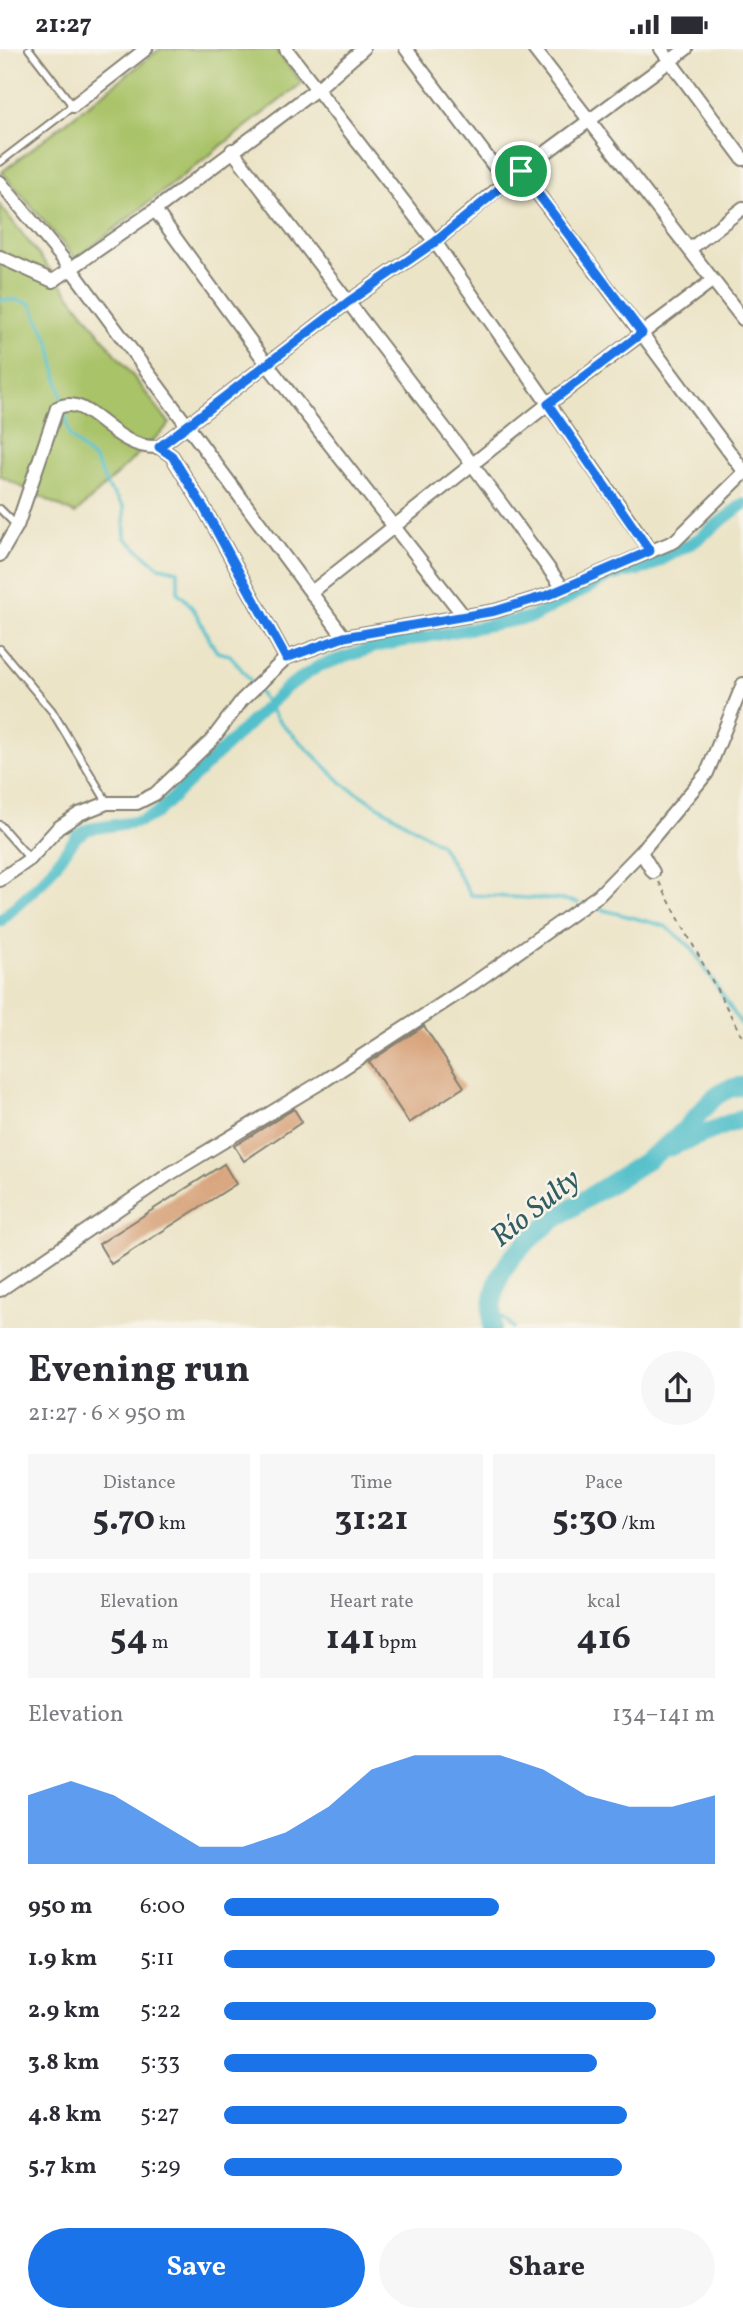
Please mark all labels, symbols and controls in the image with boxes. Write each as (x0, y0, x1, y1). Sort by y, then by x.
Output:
text: 21:27 (35, 7, 92, 43)
pin (491, 141, 551, 201)
icon: arrive (502, 152, 540, 190)
water label: Río Sulty (482, 1159, 590, 1258)
text: Evening run (28, 1345, 250, 1398)
button: share (641, 1351, 715, 1425)
text: 21:27 · 6 × 950 m (28, 1398, 186, 1430)
text: Distance (103, 1470, 176, 1496)
text: Time (351, 1470, 392, 1496)
text: Pace (585, 1470, 623, 1496)
text: 5.70 (92, 1496, 155, 1544)
text: 31:21 (334, 1496, 409, 1544)
text: 5:30 (552, 1496, 618, 1544)
text: km (155, 1511, 186, 1537)
text: /km (618, 1511, 656, 1537)
text: Elevation (100, 1589, 179, 1615)
text: Heart rate (330, 1589, 413, 1615)
text: kcal (587, 1589, 621, 1615)
text: 54 (110, 1615, 148, 1663)
text: 141 (326, 1615, 375, 1663)
text: 416 (577, 1615, 631, 1663)
text: m (148, 1630, 169, 1656)
text: bpm (375, 1630, 417, 1656)
text: Elevation (28, 1699, 124, 1731)
text: 134–141 m (612, 1699, 715, 1731)
text: 950 m (28, 1891, 92, 1923)
text: 6:00 (140, 1891, 185, 1923)
text: 1.9 km (28, 1943, 97, 1975)
text: 5:11 (140, 1943, 174, 1975)
text: 2.9 km (28, 1995, 100, 2027)
text: 5:22 (140, 1995, 181, 2027)
text: 3.8 km (28, 2047, 100, 2079)
text: 5:33 (140, 2047, 180, 2079)
text: 4.8 km (28, 2099, 102, 2131)
text: 5:27 (140, 2099, 179, 2131)
text: 5.7 km (28, 2151, 97, 2183)
text: 5:29 (140, 2151, 181, 2183)
button: Save (28, 2228, 365, 2308)
button: Share (379, 2228, 715, 2308)

